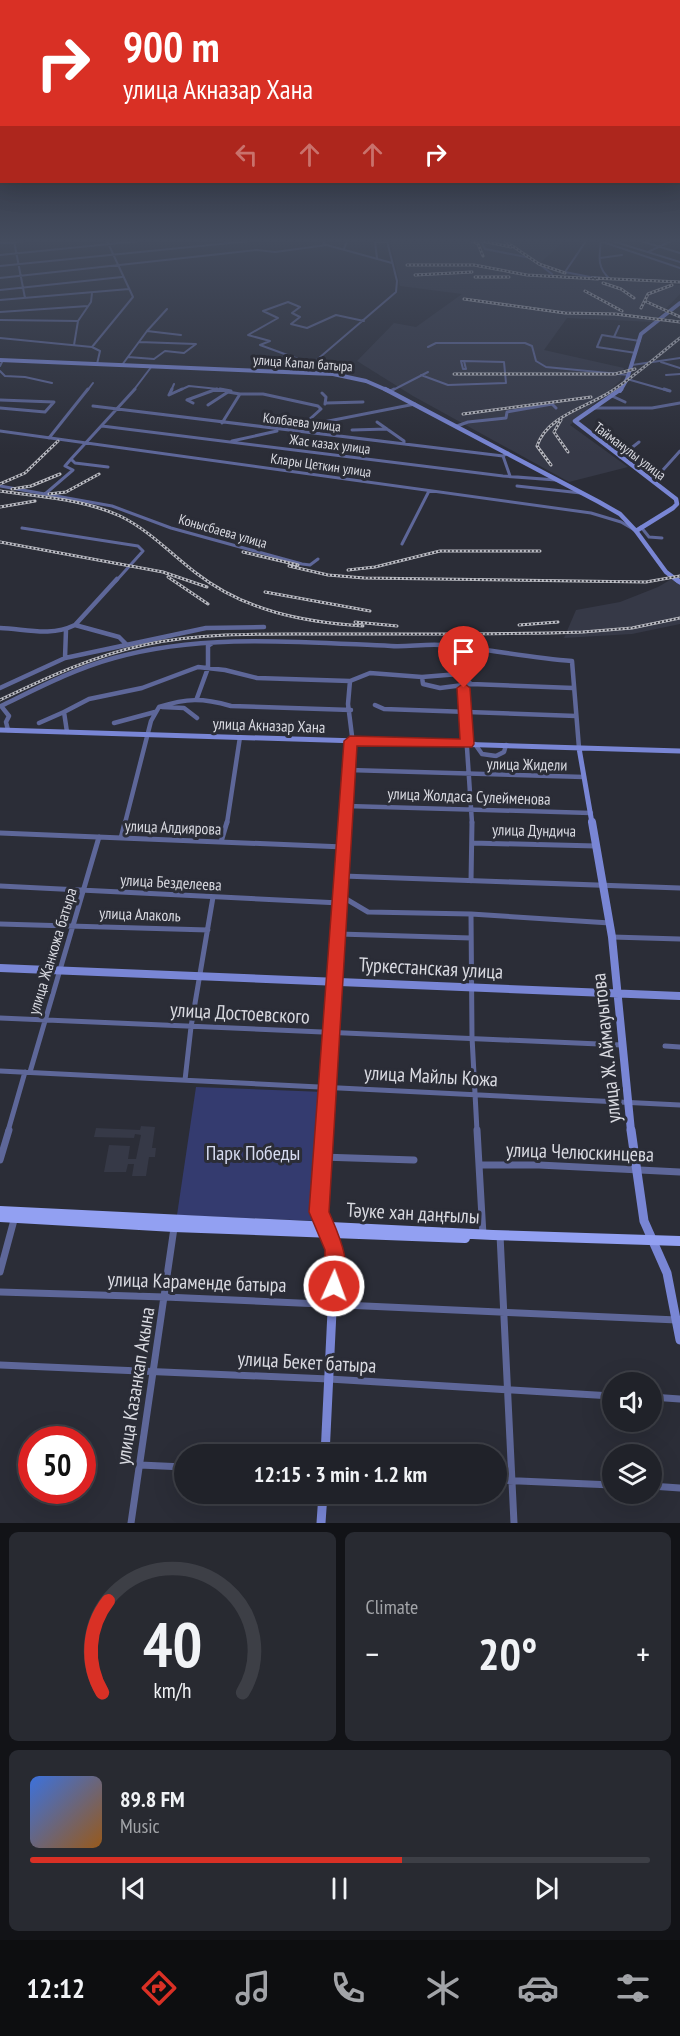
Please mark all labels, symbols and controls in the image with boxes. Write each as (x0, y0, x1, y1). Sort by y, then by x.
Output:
text: 900 m (123, 19, 220, 74)
icon: right (24, 24, 102, 102)
text: улица Акназар Хана (123, 72, 313, 106)
icon: left (230, 138, 263, 171)
icon: ahead (293, 138, 326, 171)
icon: ahead (356, 138, 389, 171)
icon: right (419, 138, 452, 171)
street label: улица Капал батыра (253, 351, 353, 375)
street label: Колбаева улица (262, 408, 342, 436)
street label: Тайманулы улица (590, 418, 670, 484)
street label: Жас казах улица (288, 430, 371, 458)
street label: Клары Цеткин улица (269, 449, 373, 481)
street label: Конысбаева улица (177, 510, 269, 552)
pin (438, 626, 489, 688)
icon: arrive (447, 635, 480, 668)
street label: улица Акназар Хана (212, 713, 326, 737)
street label: улица Жидели (487, 753, 567, 775)
street label: улица Жолдаса Сулейменова (387, 783, 551, 809)
street label: улица Алдиярова (124, 815, 222, 839)
street label: улица Дундича (492, 819, 576, 841)
street label: улица Безделеева (120, 869, 222, 895)
street label: улица Жанкожа батыра (23, 885, 81, 1017)
street label: улица Алаколь (99, 903, 181, 925)
street label: Туркестанская улица (358, 951, 504, 985)
street label: улица Ж. Аймауытова (585, 972, 627, 1124)
street label: улица Достоевского (170, 996, 310, 1030)
street label: улица Майлы Кожа (363, 1060, 499, 1092)
street label: улица Челюскинцева (505, 1136, 655, 1168)
park label: Парк Победы (206, 1140, 300, 1166)
street label: Тәуке хан даңғылы (346, 1197, 480, 1229)
position arrow (302, 1254, 366, 1318)
street label: улица Караменде батыра (107, 1266, 287, 1298)
street label: улица Казанкап Акына (110, 1305, 160, 1467)
street label: улица Бекет батыра (237, 1345, 377, 1379)
map controls (602, 1372, 662, 1504)
button: sound (602, 1372, 662, 1432)
speed limit sign: 50 (18, 1426, 96, 1504)
button: layers (602, 1444, 662, 1504)
text: 12:15 · 3 min · 1.2 km (254, 1460, 427, 1488)
text: Climate (366, 1594, 418, 1620)
text: 40 (142, 1603, 202, 1684)
text: 20° (478, 1624, 537, 1682)
text: − (366, 1632, 379, 1675)
text: + (636, 1632, 650, 1675)
text: km/h (153, 1677, 191, 1705)
text: 89.8 FM (120, 1785, 185, 1813)
text: Music (120, 1813, 160, 1839)
icon: previous (117, 1872, 150, 1905)
icon: pause (323, 1872, 356, 1905)
icon: next (530, 1872, 563, 1905)
icon: directions (138, 1967, 180, 2009)
icon: music (232, 1967, 274, 2009)
icon: phone (327, 1967, 369, 2009)
icon: climate (422, 1967, 464, 2009)
icon: car (517, 1967, 559, 2009)
icon: filters (612, 1967, 654, 2009)
text: 12:12 (26, 1971, 85, 2005)

